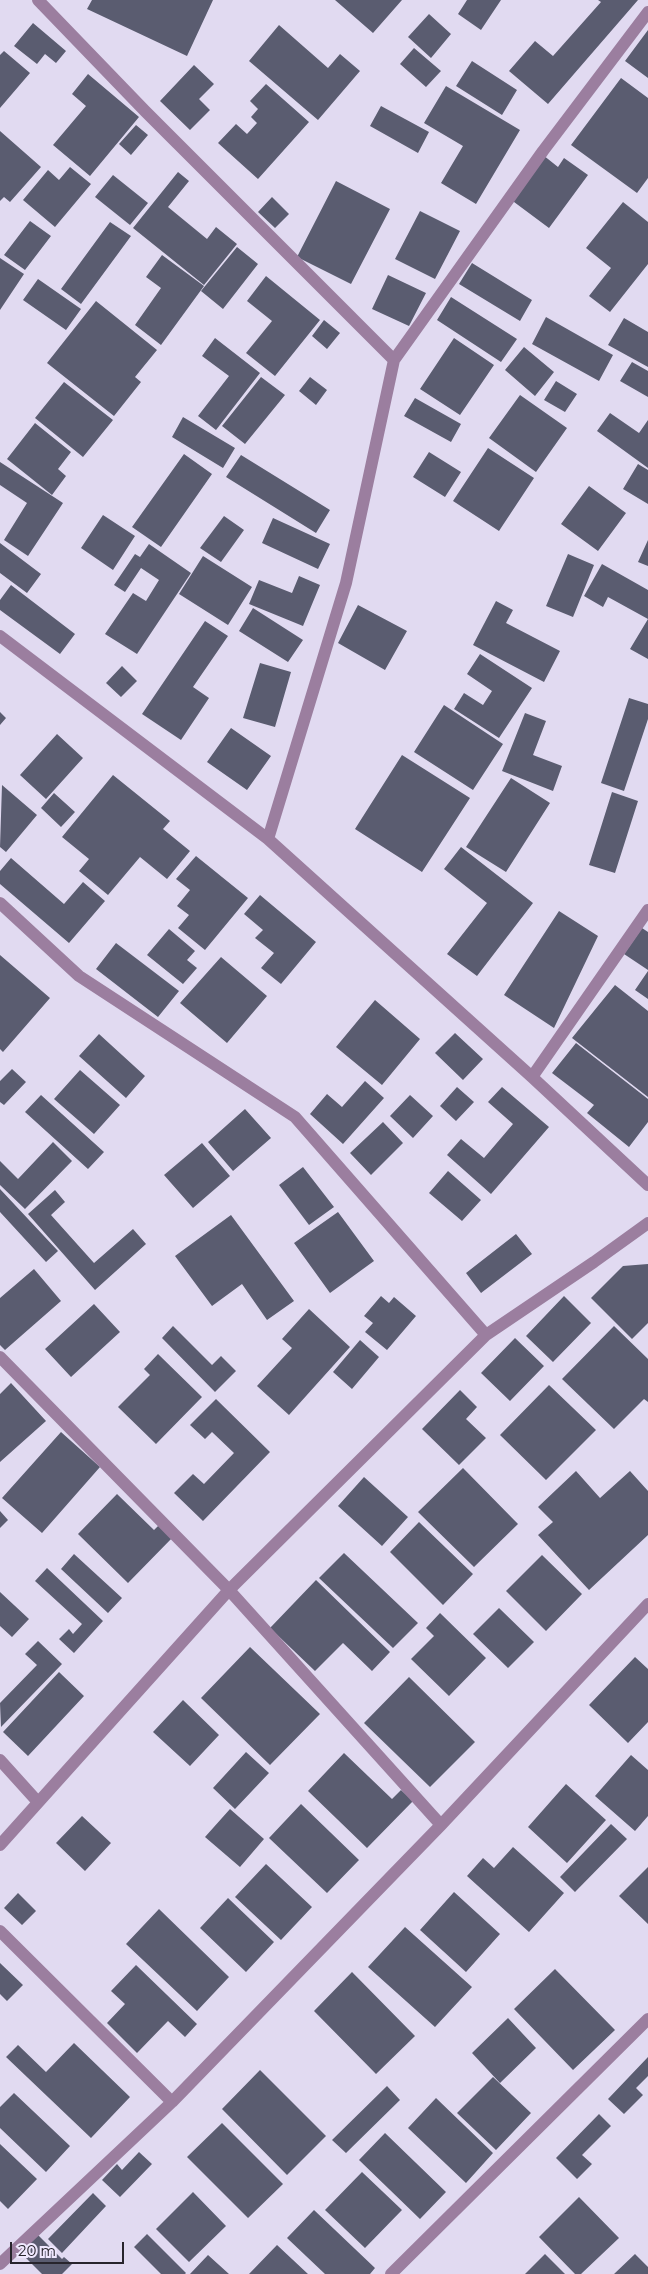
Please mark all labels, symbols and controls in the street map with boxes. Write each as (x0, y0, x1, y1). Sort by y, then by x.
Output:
scale bar (12, 2232, 126, 2264)
text: 20 m (18, 2241, 56, 2260)

